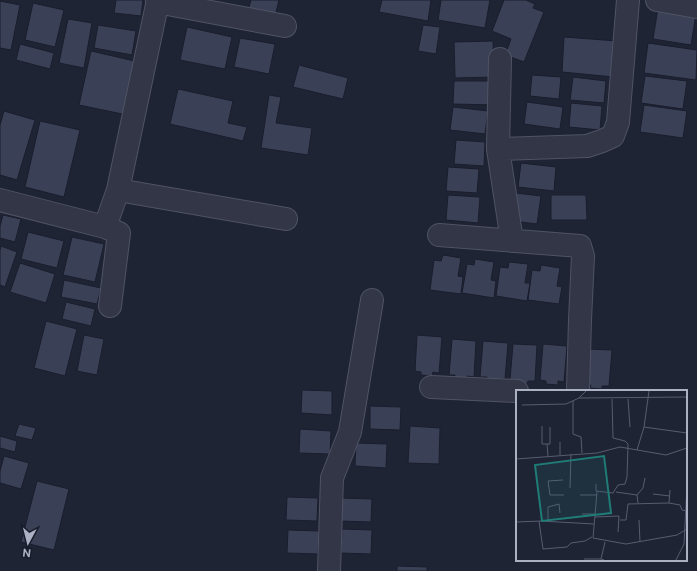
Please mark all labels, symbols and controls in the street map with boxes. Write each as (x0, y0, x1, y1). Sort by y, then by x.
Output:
inset map (516, 390, 687, 561)
north arrow (8, 523, 48, 563)
text: N (22, 546, 32, 559)

